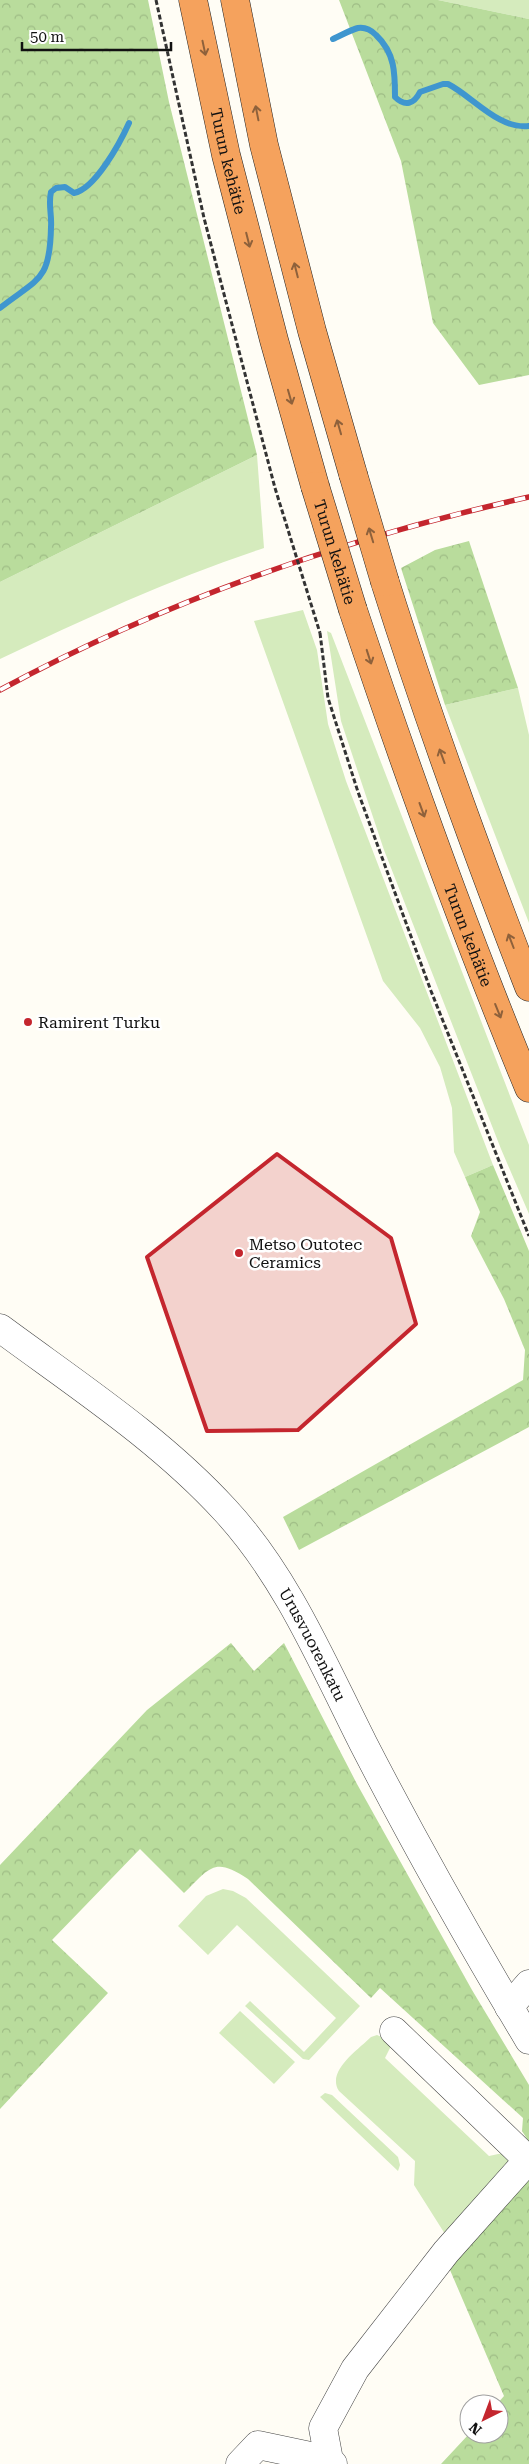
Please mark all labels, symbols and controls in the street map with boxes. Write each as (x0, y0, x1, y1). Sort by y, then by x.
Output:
scale bar (22, 20, 171, 52)
text: 50 m (30, 28, 65, 46)
one-way arrow (199, 39, 209, 55)
one-way arrow (252, 105, 262, 121)
street label: Turun kehätie (206, 106, 250, 217)
one-way arrow (244, 232, 253, 248)
one-way arrow (291, 263, 300, 279)
one-way arrow (285, 389, 295, 405)
one-way arrow (334, 419, 344, 435)
street label: Turun kehätie (310, 497, 360, 607)
one-way arrow (366, 528, 376, 544)
one-way arrow (364, 648, 374, 664)
one-way arrow (437, 749, 446, 764)
one-way arrow (418, 802, 427, 818)
street label: Turun kehätie (440, 881, 496, 990)
one-way arrow (506, 934, 515, 949)
one-way arrow (494, 1003, 504, 1018)
place label: Ramirent Turku (38, 1013, 160, 1032)
marker: Ramirent Turku (22, 1016, 34, 1028)
place label: Metso Outotec Ceramics (249, 1235, 362, 1272)
marker: Metso Outotec Ceramics (233, 1247, 245, 1259)
street label: Urusvuorenkatu (275, 1585, 350, 1704)
north arrow (459, 2394, 509, 2444)
text: N (466, 2419, 485, 2438)

